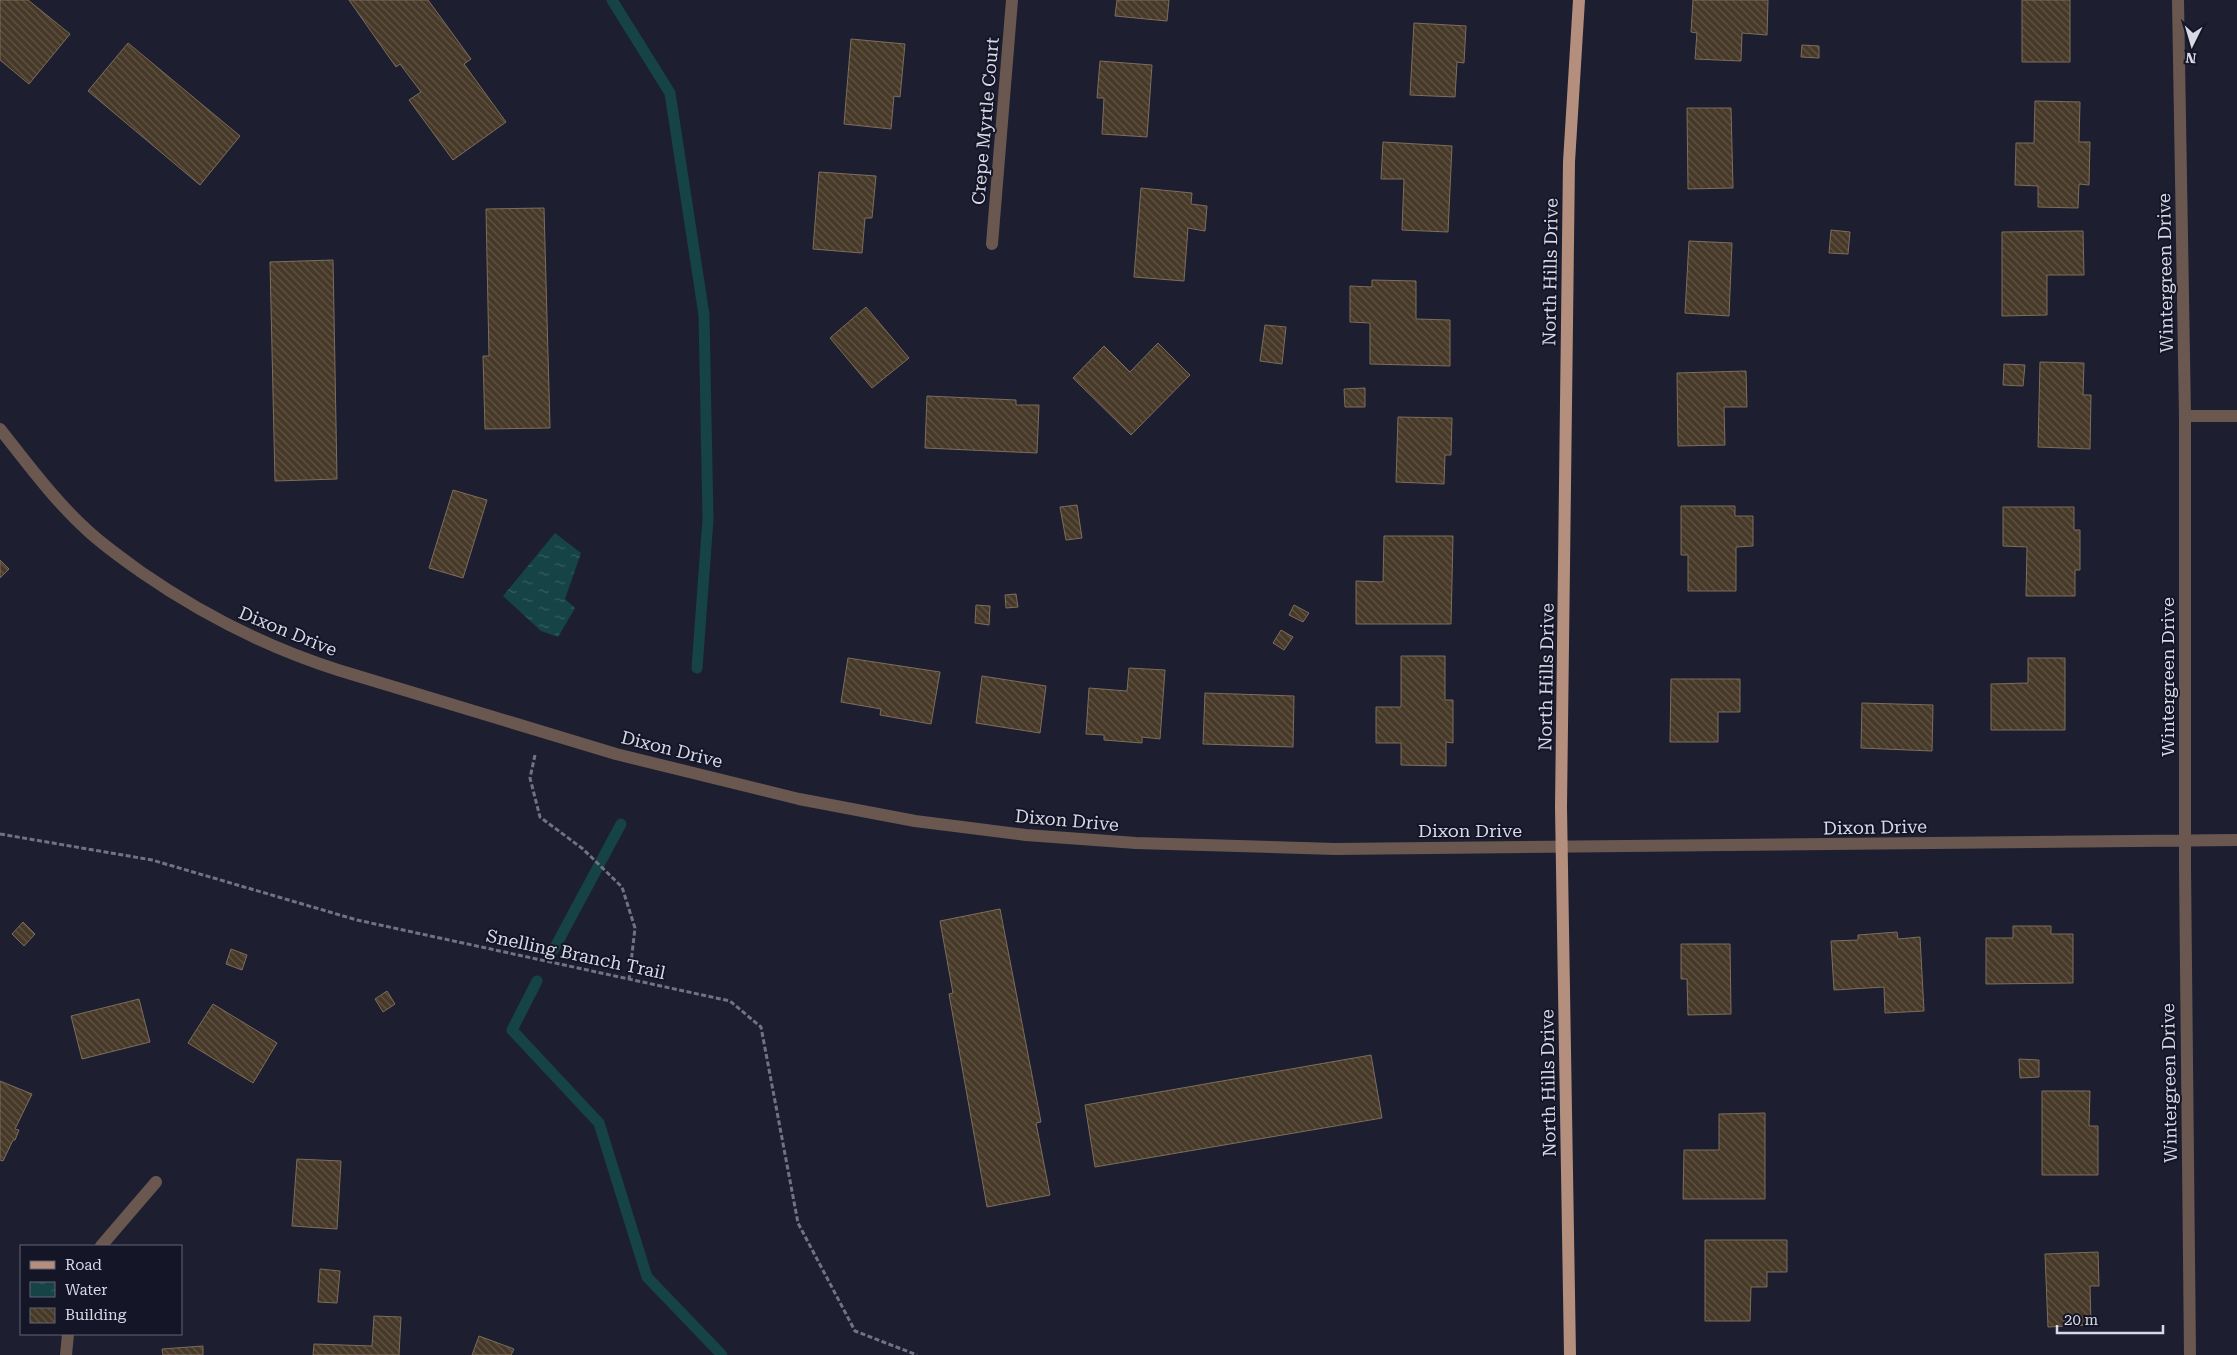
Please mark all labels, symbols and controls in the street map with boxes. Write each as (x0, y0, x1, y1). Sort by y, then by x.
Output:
north arrow (2167, 20, 2217, 70)
street label: Crepe Myrtle Court (967, 36, 1003, 206)
text: N (2185, 49, 2197, 66)
street label: Wintergreen Drive (2153, 193, 2177, 353)
street label: North Hills Drive (1538, 198, 1562, 346)
street label: Wintergreen Drive (2157, 597, 2178, 757)
street label: Dixon Drive (236, 602, 340, 660)
street label: North Hills Drive (1534, 603, 1558, 751)
street label: Dixon Drive (619, 726, 725, 772)
street label: Dixon Drive (1014, 805, 1120, 835)
street label: Dixon Drive (1823, 816, 1927, 838)
street label: Dixon Drive (1418, 820, 1522, 841)
street label: Snelling Branch Trail (484, 925, 668, 983)
street label: Wintergreen Drive (2157, 1003, 2181, 1163)
street label: North Hills Drive (1536, 1009, 1560, 1157)
legend (20, 1245, 182, 1335)
text: Road (65, 1256, 102, 1274)
text: Water (65, 1281, 107, 1299)
scale bar (2057, 1302, 2163, 1334)
text: Building (65, 1306, 127, 1324)
text: 20 m (2064, 1311, 2099, 1329)

